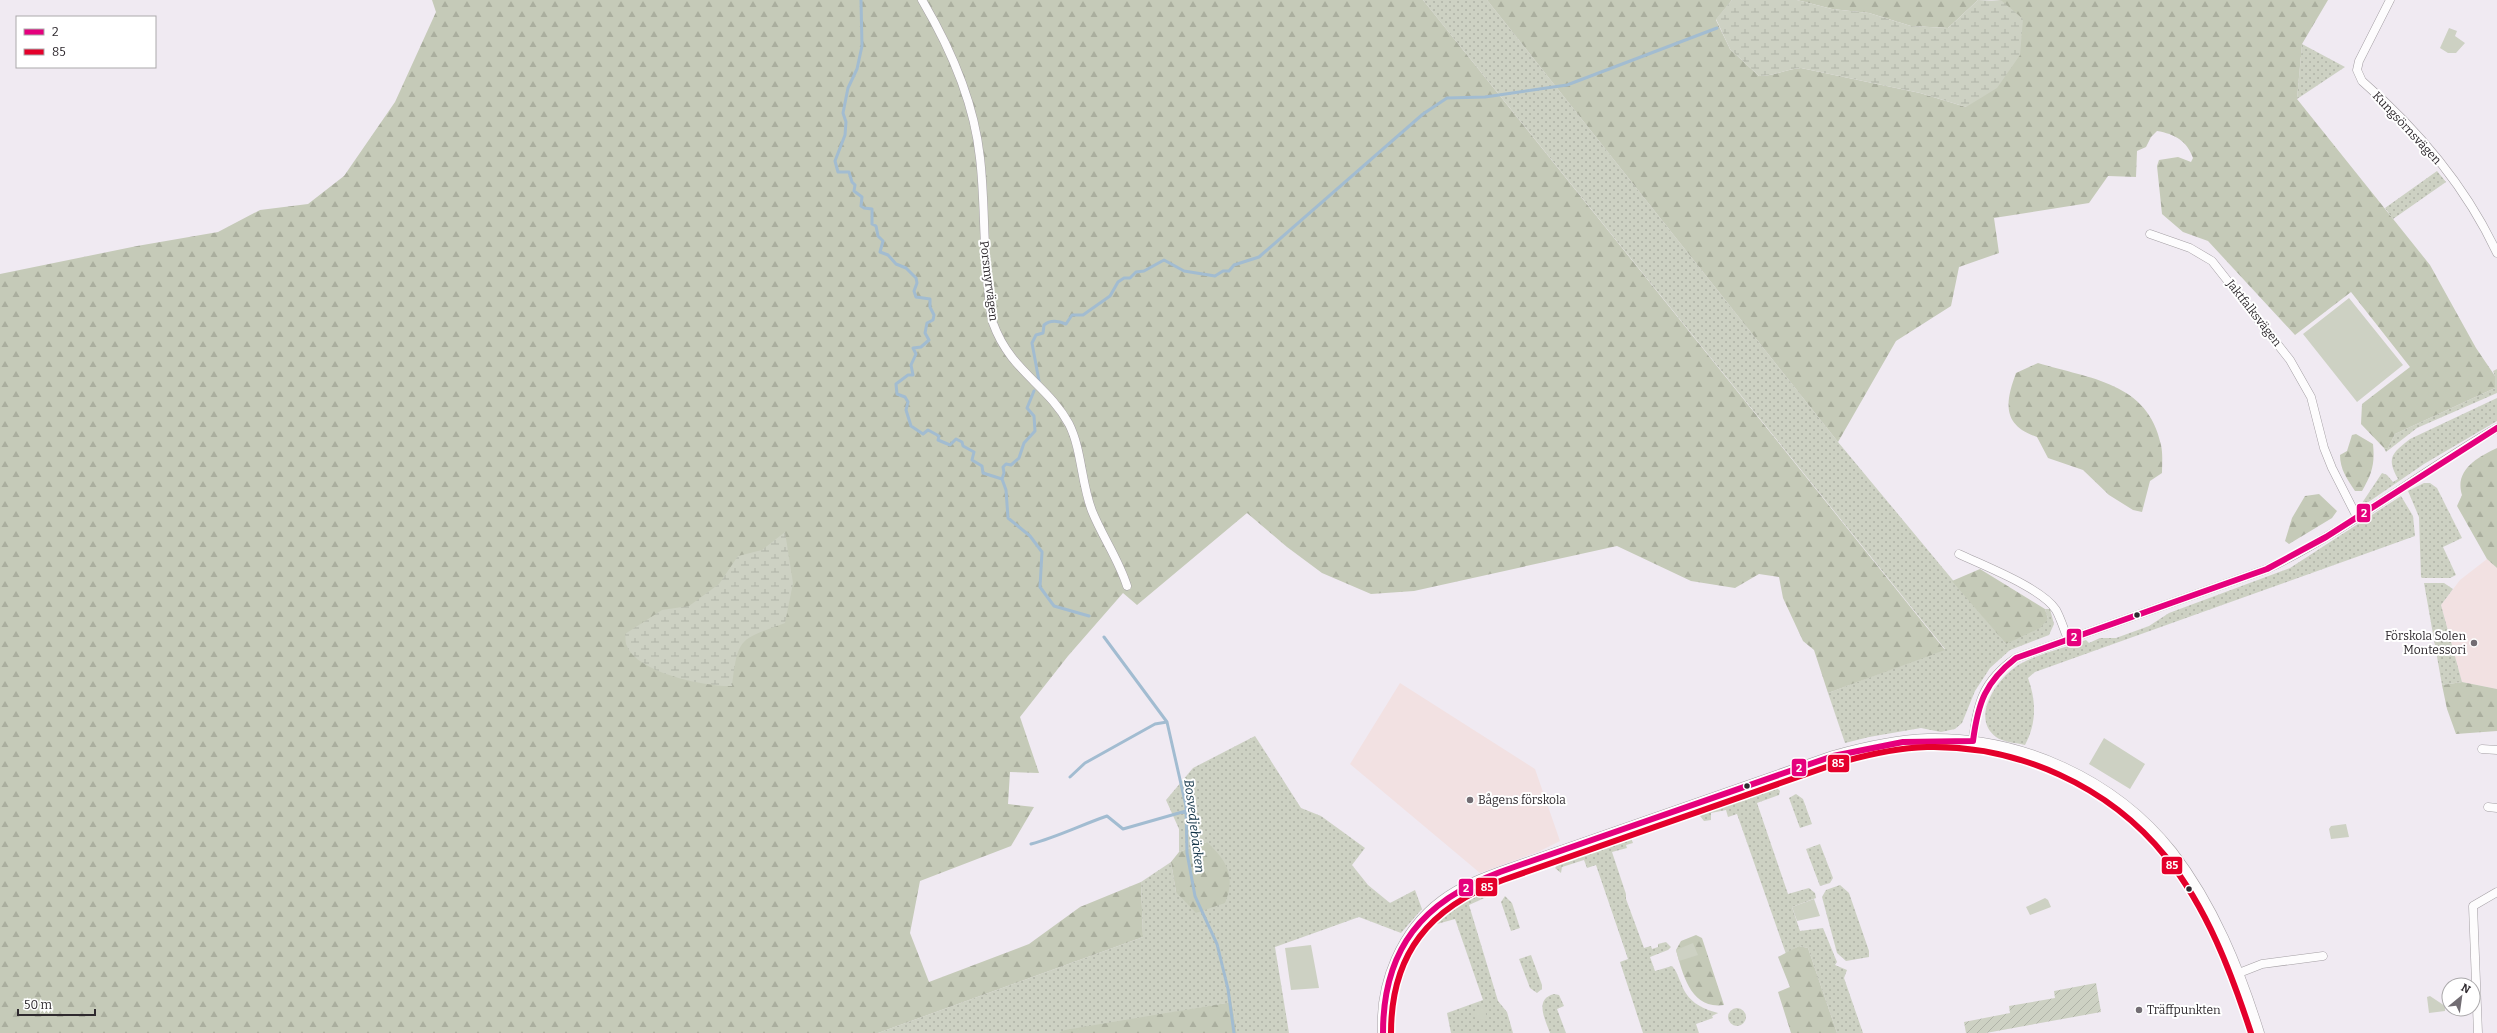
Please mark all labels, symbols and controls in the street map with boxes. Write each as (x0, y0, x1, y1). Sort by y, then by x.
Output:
legend (16, 16, 156, 68)
text: 2 (52, 25, 59, 39)
text: 85 (52, 45, 66, 59)
street label: Kungsörnsvägen (2370, 89, 2444, 167)
street label: Porsmyrvägen (977, 240, 1001, 322)
street label: Jaktfalksvägen (2223, 276, 2285, 349)
line badge: 2 (2356, 503, 2371, 523)
text: 2 (2361, 507, 2367, 520)
unlabelled marker (2132, 610, 2142, 620)
line badge: 2 (2066, 628, 2082, 647)
place label: Förskola Solen Montessori (2385, 629, 2466, 657)
text: 2 (2071, 631, 2077, 644)
marker: Förskola Solen Montessori (2469, 638, 2479, 648)
line badge: 85 (1827, 754, 1850, 773)
text: 85 (1832, 757, 1844, 770)
line badge: 2 (1791, 758, 1807, 777)
text: 2 (1796, 762, 1802, 775)
water label: Bosvedjebäcken (1181, 779, 1208, 874)
unlabelled marker (1742, 781, 1752, 791)
place label: Bågens förskola (1478, 793, 1566, 807)
marker: Bågens förskola (1465, 795, 1475, 805)
line badge: 85 (2161, 856, 2183, 875)
text: 85 (2166, 859, 2178, 872)
line badge: 85 (1475, 877, 1498, 897)
line badge: 2 (1458, 878, 1474, 897)
text: 85 (1481, 881, 1493, 894)
text: 2 (1463, 882, 1469, 895)
unlabelled marker (2184, 884, 2194, 894)
north arrow (2441, 977, 2481, 1017)
text: N (2459, 981, 2473, 997)
scale bar (18, 991, 95, 1017)
text: 50 m (24, 998, 53, 1012)
place label: Träffpunkten (2147, 1003, 2221, 1017)
marker: Träffpunkten (2134, 1005, 2144, 1015)

